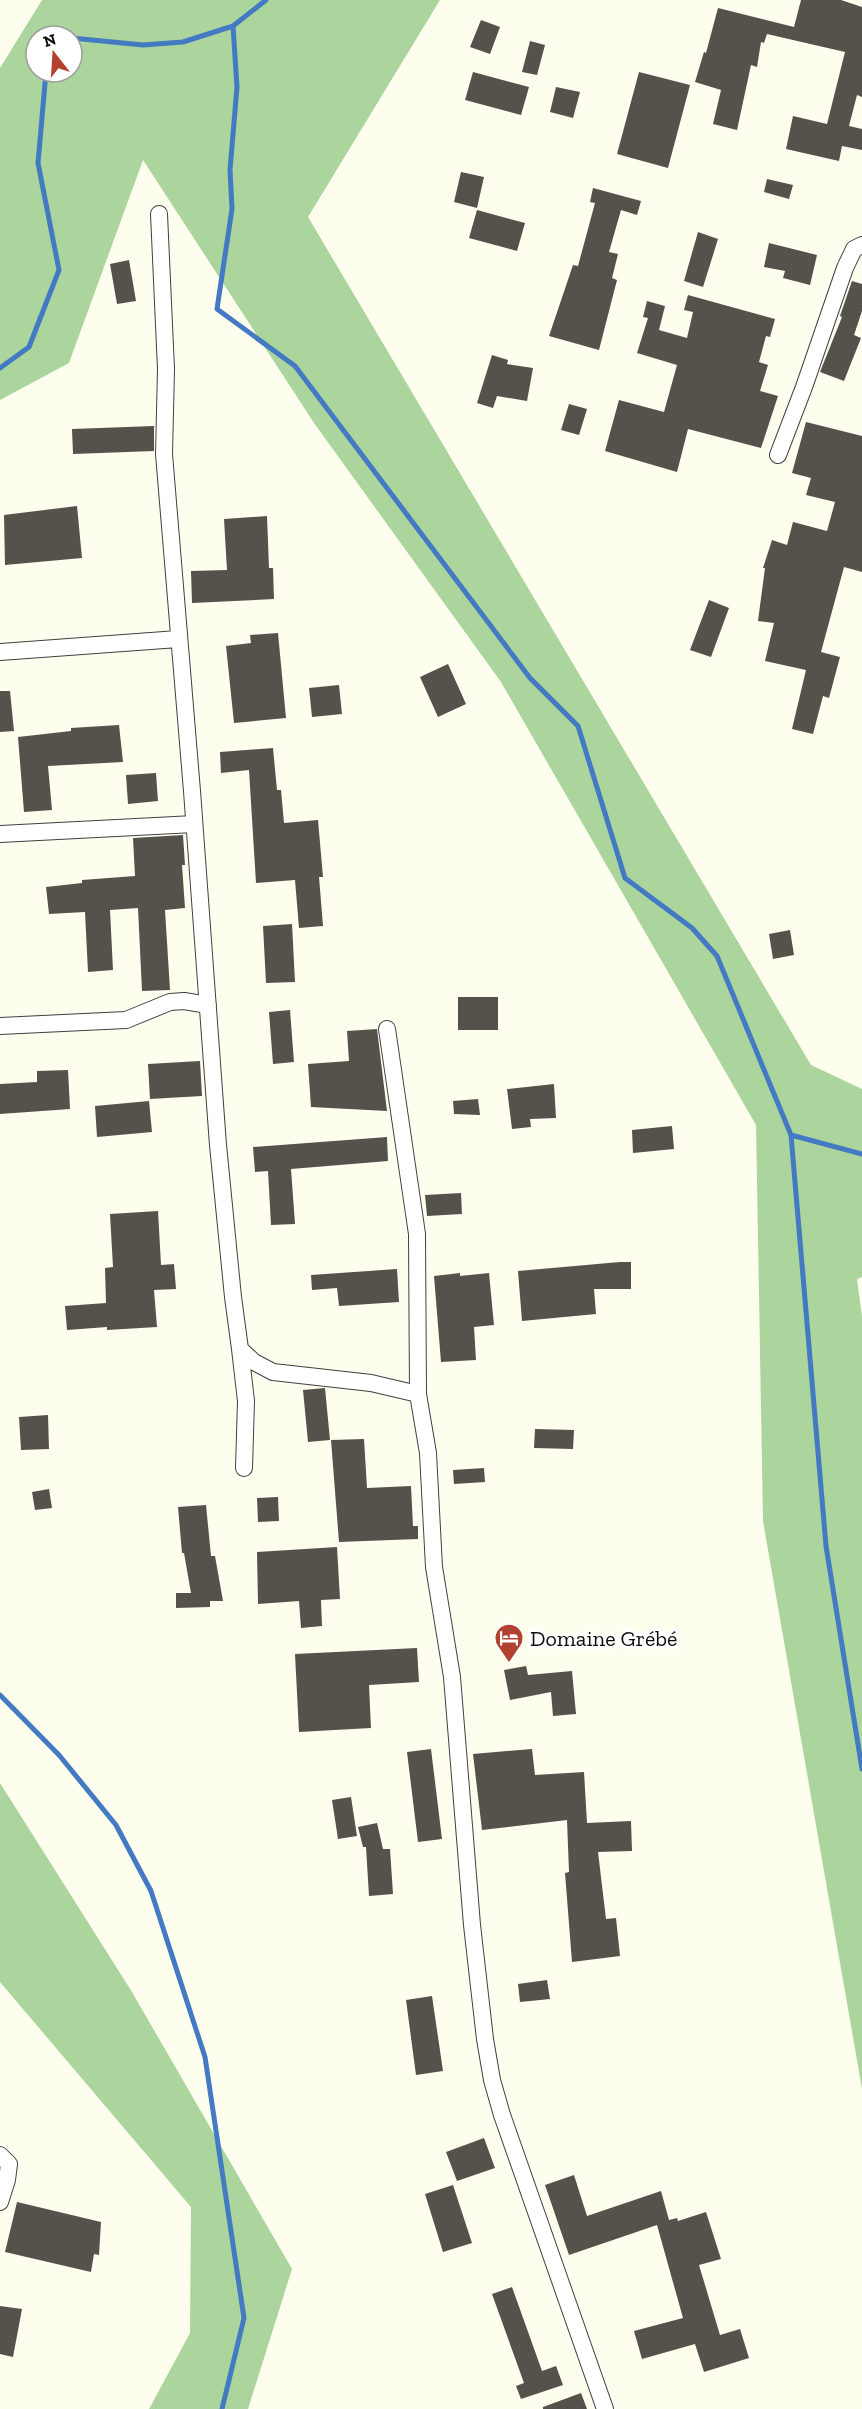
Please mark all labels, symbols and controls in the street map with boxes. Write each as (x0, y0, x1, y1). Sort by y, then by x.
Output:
north arrow (24, 24, 84, 84)
text: N (41, 29, 58, 51)
hotel icon: Domaine Grébé (493, 1622, 525, 1664)
place label: Domaine Grébé (530, 1625, 677, 1652)

